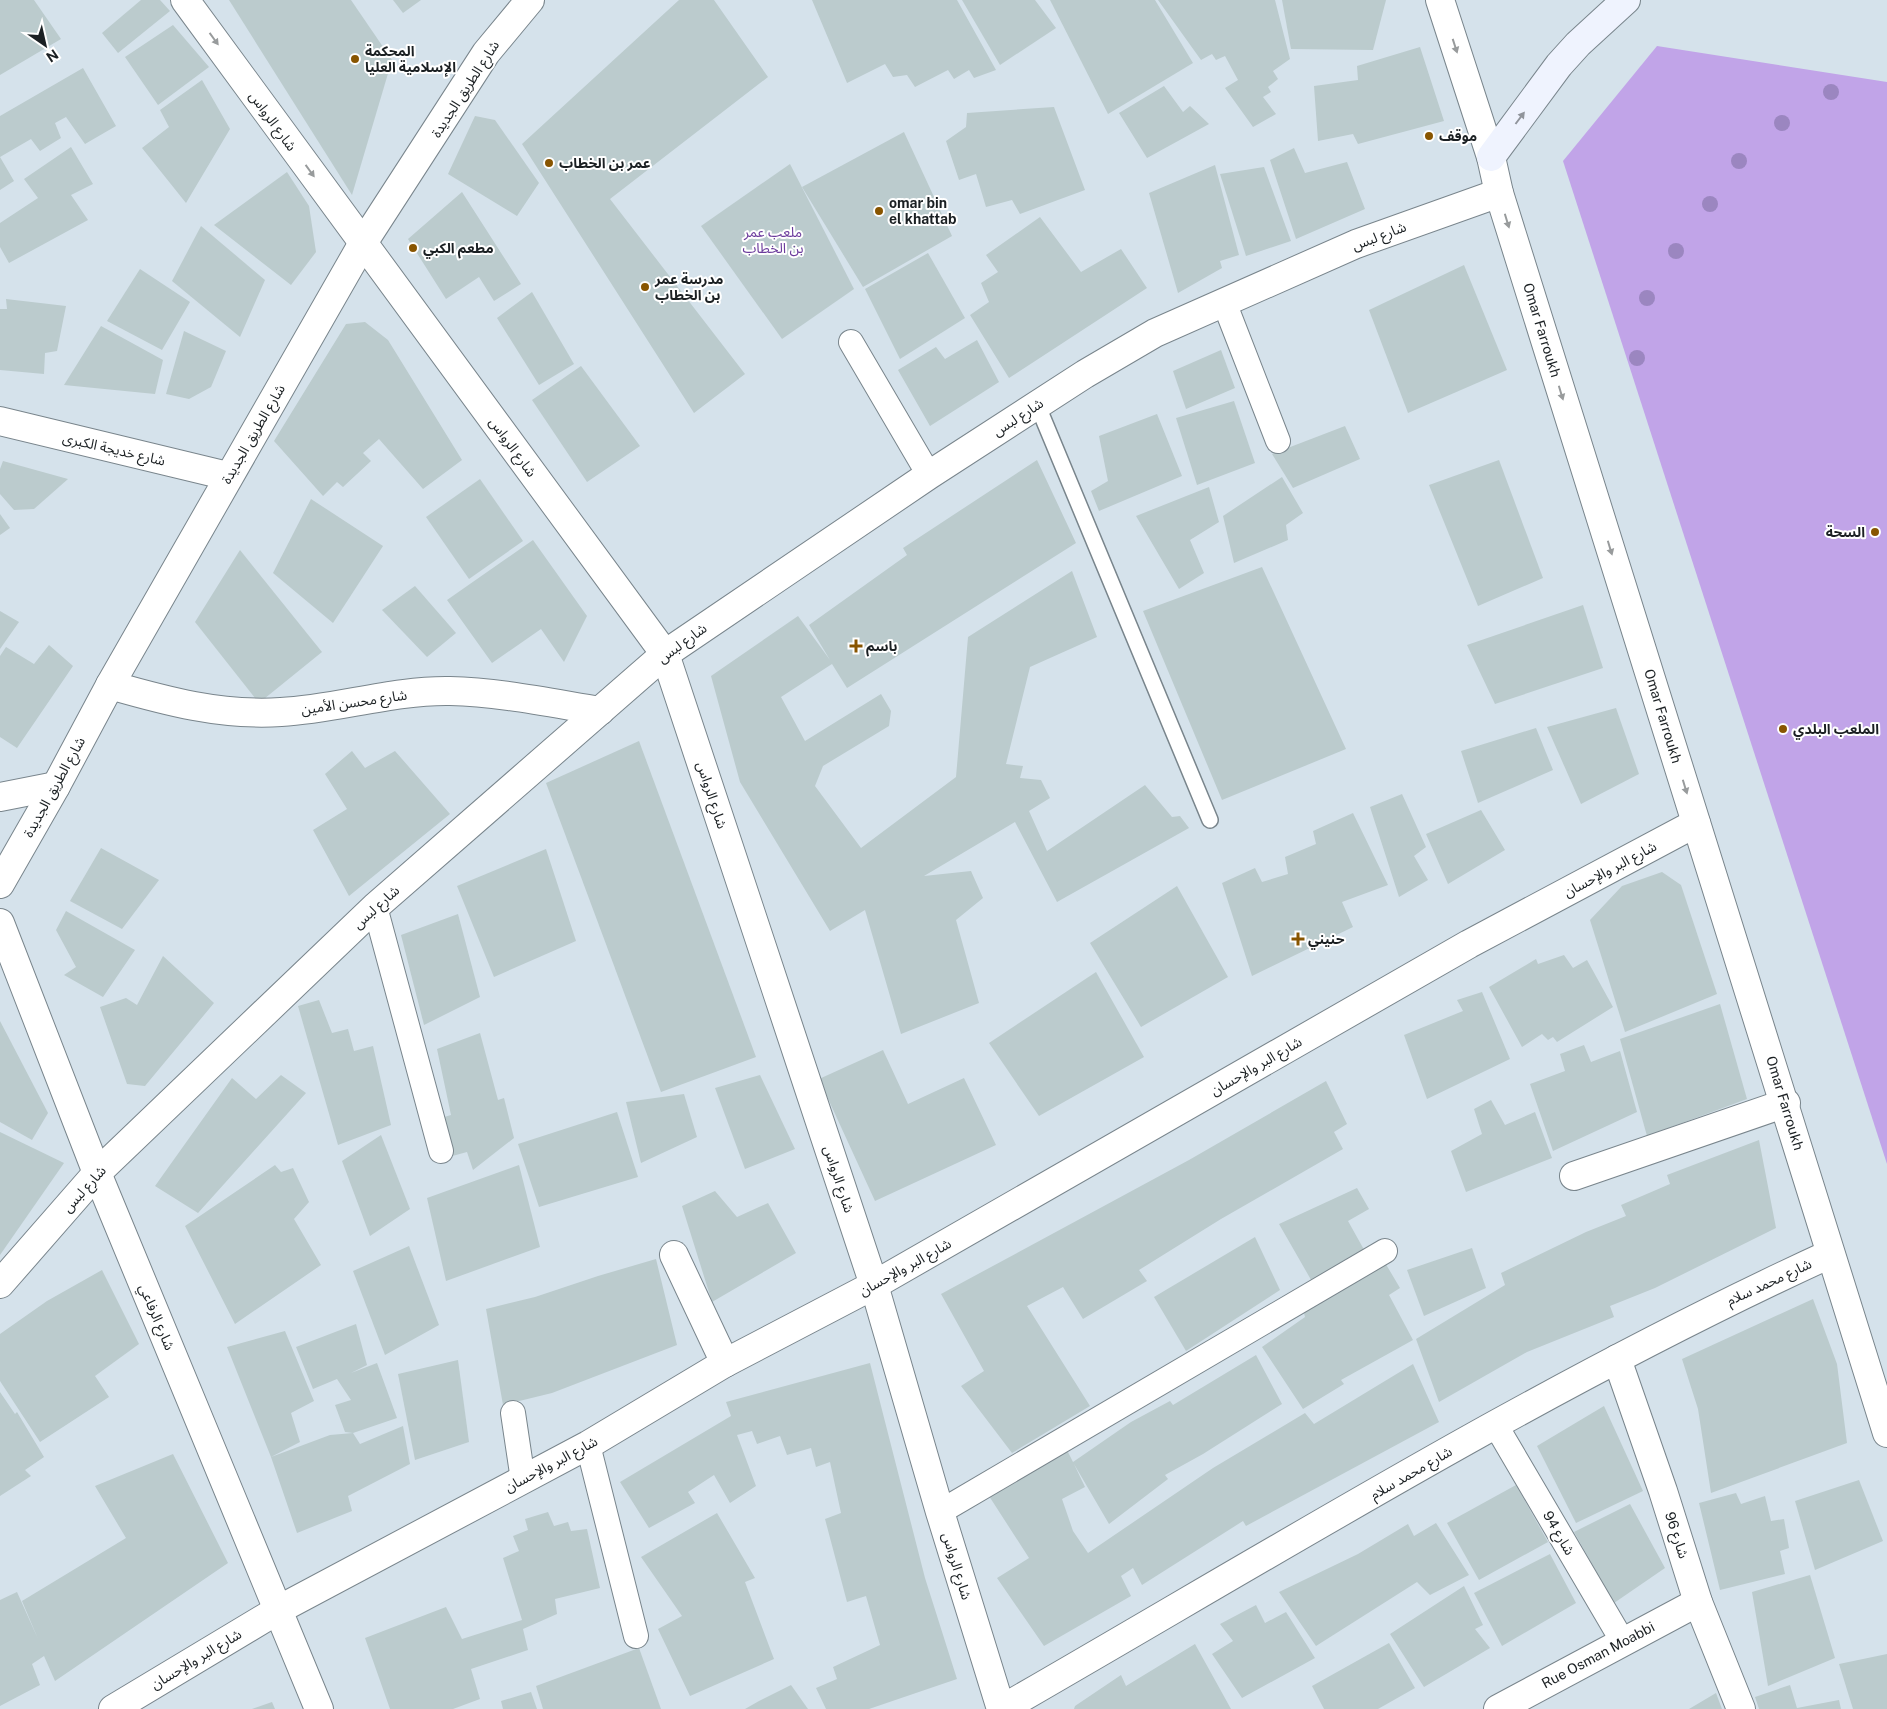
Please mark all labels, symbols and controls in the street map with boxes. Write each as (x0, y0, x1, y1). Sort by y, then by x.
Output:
north arrow (20, 20, 70, 70)
one-way arrow (209, 32, 219, 46)
street label: شارع الطريق الجديدة (428, 38, 505, 142)
one-way arrow (1451, 39, 1459, 54)
place label: المحكمة الإسلامية العليا (365, 43, 456, 77)
text: N (43, 46, 61, 65)
marker: المحكمة الإسلامية العليا (349, 53, 361, 65)
street label: شارع الرواس (244, 88, 300, 156)
one-way arrow (1515, 111, 1525, 125)
place label: موقف (1439, 128, 1477, 144)
marker: موقف (1423, 130, 1435, 142)
place label: عمر بن الخطاب (559, 155, 651, 172)
marker: عمر بن الخطاب (543, 157, 555, 169)
one-way arrow (305, 164, 315, 178)
place label: omar bin el khattab (889, 195, 956, 227)
marker: omar bin el khattab (873, 205, 885, 217)
one-way arrow (1504, 214, 1512, 229)
street label: شارع لبس (1350, 218, 1410, 256)
park label: ملعب عمر بن الخطاب (742, 224, 804, 257)
place label: مطعم الكبي (423, 240, 494, 259)
marker: مطعم الكبي (407, 242, 419, 254)
place label: مدرسة عمر بن الخطاب (654, 271, 724, 303)
marker: مدرسة عمر بن الخطاب (639, 281, 651, 293)
street label: Omar Farroukh (1520, 281, 1564, 379)
street label: شارع الطريق الجديدة (218, 381, 291, 488)
one-way arrow (1558, 386, 1566, 401)
street label: شارع لبس (990, 395, 1048, 442)
street label: شارع الرواس (484, 414, 540, 482)
street label: شارع خديجة الكبرى (60, 429, 167, 472)
place label: السحة (1826, 524, 1865, 540)
marker: السحة (1869, 526, 1881, 538)
one-way arrow (1607, 541, 1615, 556)
street label: شارع لبس (654, 620, 711, 669)
place label: باسم (866, 638, 897, 657)
marker: باسم (850, 640, 862, 652)
street label: Omar Farroukh (1641, 667, 1685, 765)
street label: شارع محسن الأمين (300, 687, 408, 720)
place label: الملعب البلدي (1793, 721, 1879, 740)
marker: الملعب البلدي (1777, 723, 1789, 735)
street label: شارع الطريق الجديدة (20, 734, 91, 841)
street label: شارع الرواس (691, 759, 730, 832)
one-way arrow (1681, 779, 1689, 794)
street label: شارع البر والإحسان (1561, 838, 1661, 903)
street label: شارع لبس (350, 882, 405, 934)
place label: حنيني (1308, 931, 1345, 950)
marker: حنيني (1292, 933, 1304, 945)
street label: شارع البر والإحسان (1207, 1033, 1306, 1101)
street label: Omar Farroukh (1763, 1054, 1807, 1152)
street label: شارع الرواس (818, 1143, 857, 1216)
street label: شارع لبس (59, 1162, 111, 1218)
street label: شارع البر والإحسان (856, 1235, 955, 1302)
street label: شارع محمد سلام (1724, 1255, 1815, 1311)
street label: شارع الرفاعي (133, 1281, 178, 1354)
street label: شارع البر والإحسان (502, 1433, 602, 1498)
street label: شارع محمد سلام (1367, 1443, 1456, 1506)
street label: شارع 94 (1537, 1508, 1578, 1559)
street label: شارع 96 (1659, 1510, 1692, 1561)
street label: شارع الرواس (936, 1530, 975, 1603)
street label: Rue Osman Moabbi (1539, 1619, 1657, 1691)
street label: شارع البر والإحسان (148, 1626, 246, 1695)

